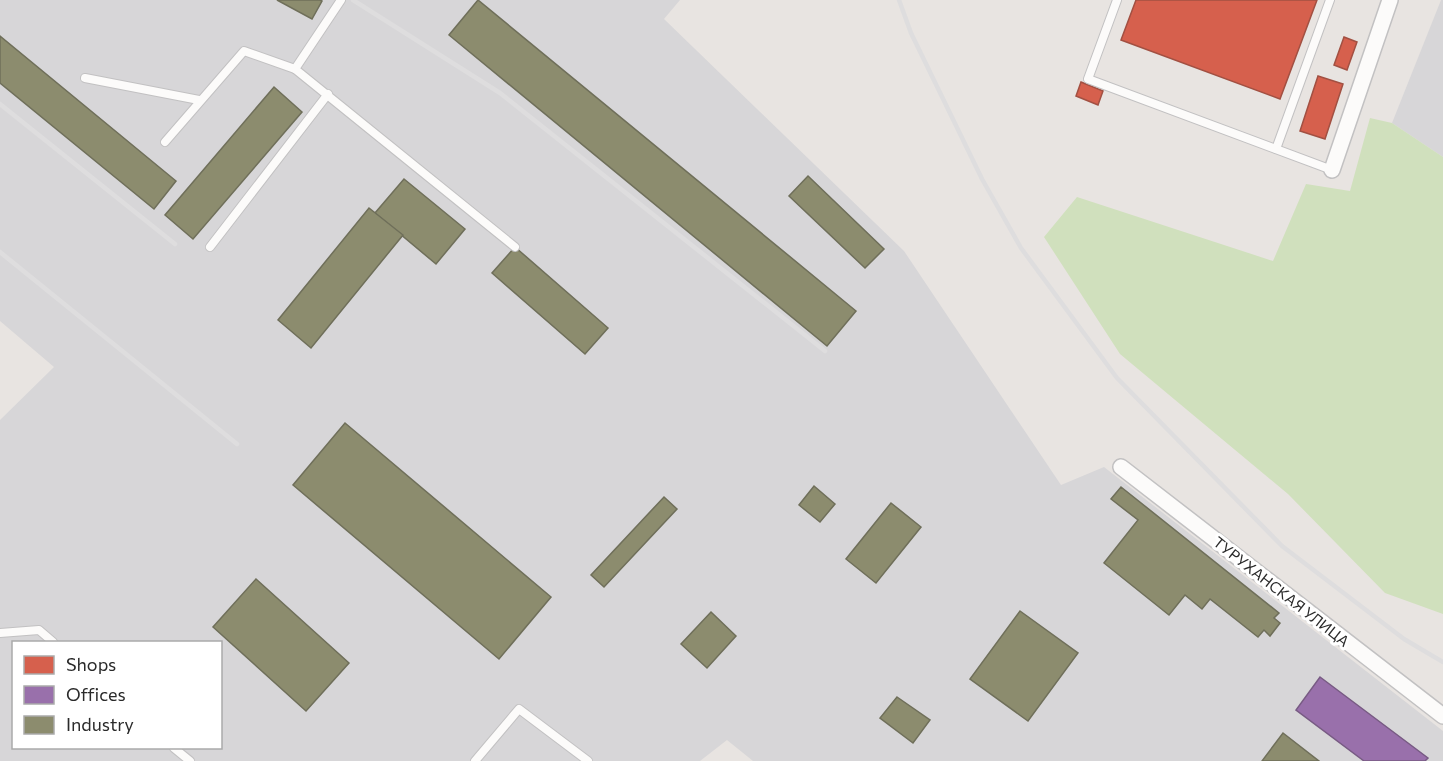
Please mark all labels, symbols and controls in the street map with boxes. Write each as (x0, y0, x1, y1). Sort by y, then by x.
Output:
street label: ТУРУХАНСКАЯ УЛИЦА (1210, 533, 1353, 650)
legend (12, 641, 222, 749)
text: Shops (66, 653, 116, 675)
text: Offices (66, 683, 126, 705)
text: Industry (66, 713, 134, 735)

